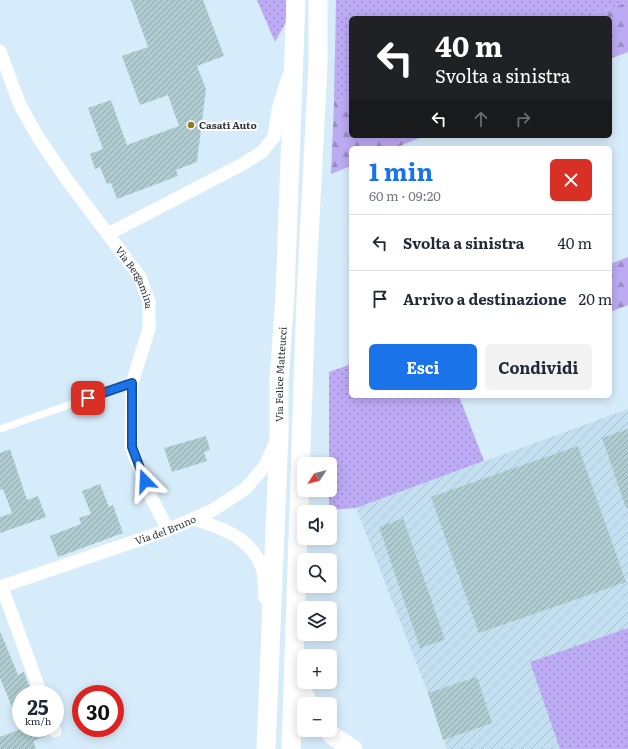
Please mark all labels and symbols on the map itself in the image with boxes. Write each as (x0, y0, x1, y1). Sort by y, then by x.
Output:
place label: Casati Auto (199, 117, 257, 132)
marker: Casati Auto (186, 120, 196, 130)
street label: Via Bergamina (112, 243, 157, 310)
street label: Via Felice Matteucci (271, 325, 290, 422)
pin (71, 381, 105, 415)
north arrow (297, 457, 337, 497)
position arrow (124, 460, 166, 502)
street label: Via del Bruno (133, 511, 198, 548)
speed limit sign: 30 (72, 685, 124, 737)

